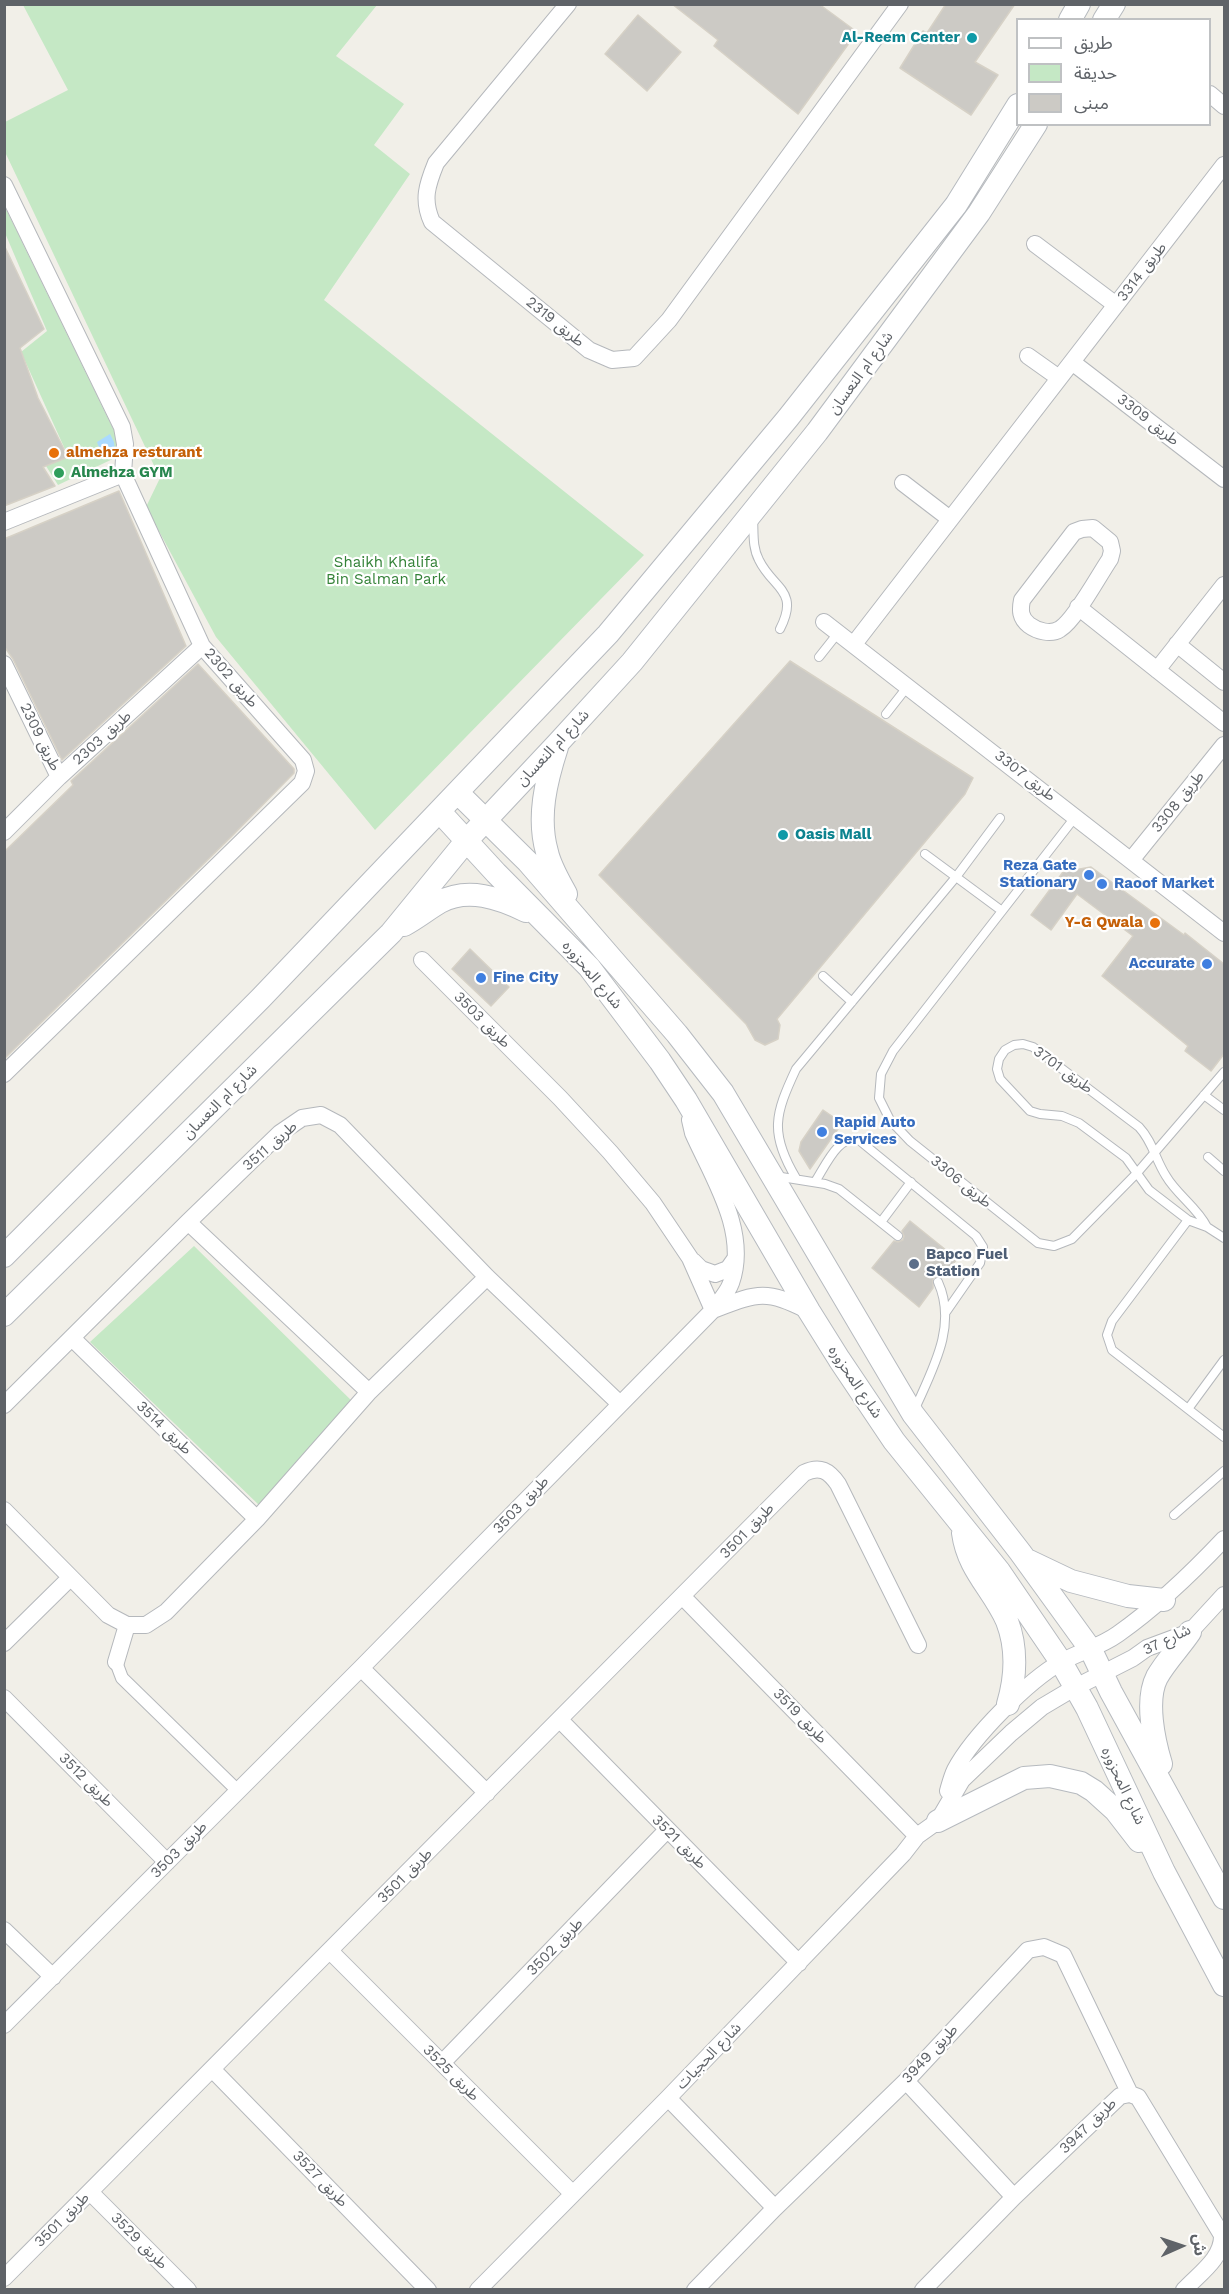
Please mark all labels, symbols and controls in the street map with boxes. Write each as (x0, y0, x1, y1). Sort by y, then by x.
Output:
legend (1016, 18, 1211, 126)
place label: Al-Reem Center (842, 29, 960, 47)
marker: Al-Reem Center (965, 31, 979, 45)
text: طريق (1074, 32, 1113, 53)
text: حديقة (1074, 62, 1117, 83)
text: مبنى (1074, 92, 1109, 113)
street label: طريق 3314 (1113, 239, 1171, 305)
street label: طريق 2319 (522, 293, 588, 351)
street label: شارع ام النعسان (825, 328, 897, 418)
street label: طريق 3309 (1114, 390, 1182, 450)
place label: almehza resturant (66, 444, 202, 462)
marker: almehza resturant (47, 446, 61, 460)
place label: Almehza GYM (71, 464, 173, 482)
marker: Almehza GYM (52, 466, 66, 480)
park label: Shaikh Khalifa Bin Salman Park (326, 554, 446, 589)
street label: طريق 2302 (200, 645, 262, 711)
street label: طريق 2309 (16, 700, 64, 774)
street label: شارع ام النعسان (513, 706, 593, 790)
street label: طريق 2303 (69, 707, 135, 769)
street label: طريق 3307 (991, 747, 1059, 805)
street label: طريق 3308 (1148, 768, 1208, 836)
place label: Oasis Mall (795, 826, 871, 844)
marker: Oasis Mall (776, 828, 790, 842)
place label: Reza Gate Stationary (999, 857, 1077, 892)
marker: Reza Gate Stationary (1082, 868, 1096, 882)
place label: Raoof Market (1114, 875, 1214, 893)
marker: Raoof Market (1095, 877, 1109, 891)
place label: Y-G Qwala (1065, 914, 1143, 932)
marker: Y-G Qwala (1148, 916, 1162, 930)
street label: شارع المحزوره (558, 937, 626, 1013)
place label: Accurate (1129, 955, 1195, 973)
marker: Accurate (1200, 957, 1214, 971)
place label: Fine City (493, 969, 558, 987)
marker: Fine City (474, 971, 488, 985)
street label: طريق 3503 (450, 988, 514, 1052)
street label: طريق 3701 (1030, 1042, 1096, 1098)
street label: شارع ام النعسان (179, 1061, 261, 1143)
place label: Rapid Auto Services (834, 1114, 915, 1149)
street label: طريق 3511 (239, 1117, 301, 1175)
marker: Rapid Auto Services (815, 1125, 829, 1139)
street label: طريق 3306 (927, 1152, 995, 1212)
place label: Bapco Fuel Station (926, 1246, 1008, 1281)
marker: Bapco Fuel Station (907, 1257, 921, 1271)
street label: شارع المحزوره (824, 1342, 886, 1422)
street label: طريق 3514 (133, 1397, 195, 1459)
street label: طريق 3503 (489, 1473, 553, 1537)
street label: طريق 3501 (716, 1500, 778, 1562)
street label: شارع 37 (1140, 1621, 1194, 1659)
street label: طريق 3519 (769, 1685, 831, 1747)
street label: شارع المحزوره (1097, 1744, 1149, 1828)
street label: طريق 3512 (55, 1749, 117, 1811)
street label: طريق 3521 (648, 1811, 710, 1873)
street label: طريق 3503 (147, 1818, 211, 1882)
street label: طريق 3501 (374, 1845, 436, 1907)
street label: طريق 3502 (523, 1915, 587, 1979)
street label: شارع الحجيات (673, 2019, 745, 2093)
street label: طريق 3949 (898, 2021, 962, 2087)
street label: طريق 3525 (419, 2041, 483, 2105)
street label: طريق 3947 (1056, 2094, 1120, 2158)
street label: طريق 3527 (289, 2147, 351, 2211)
street label: طريق 3501 (31, 2189, 93, 2251)
street label: طريق 3529 (107, 2209, 171, 2273)
north arrow (1151, 2216, 1211, 2276)
text: ش (1189, 2234, 1210, 2256)

